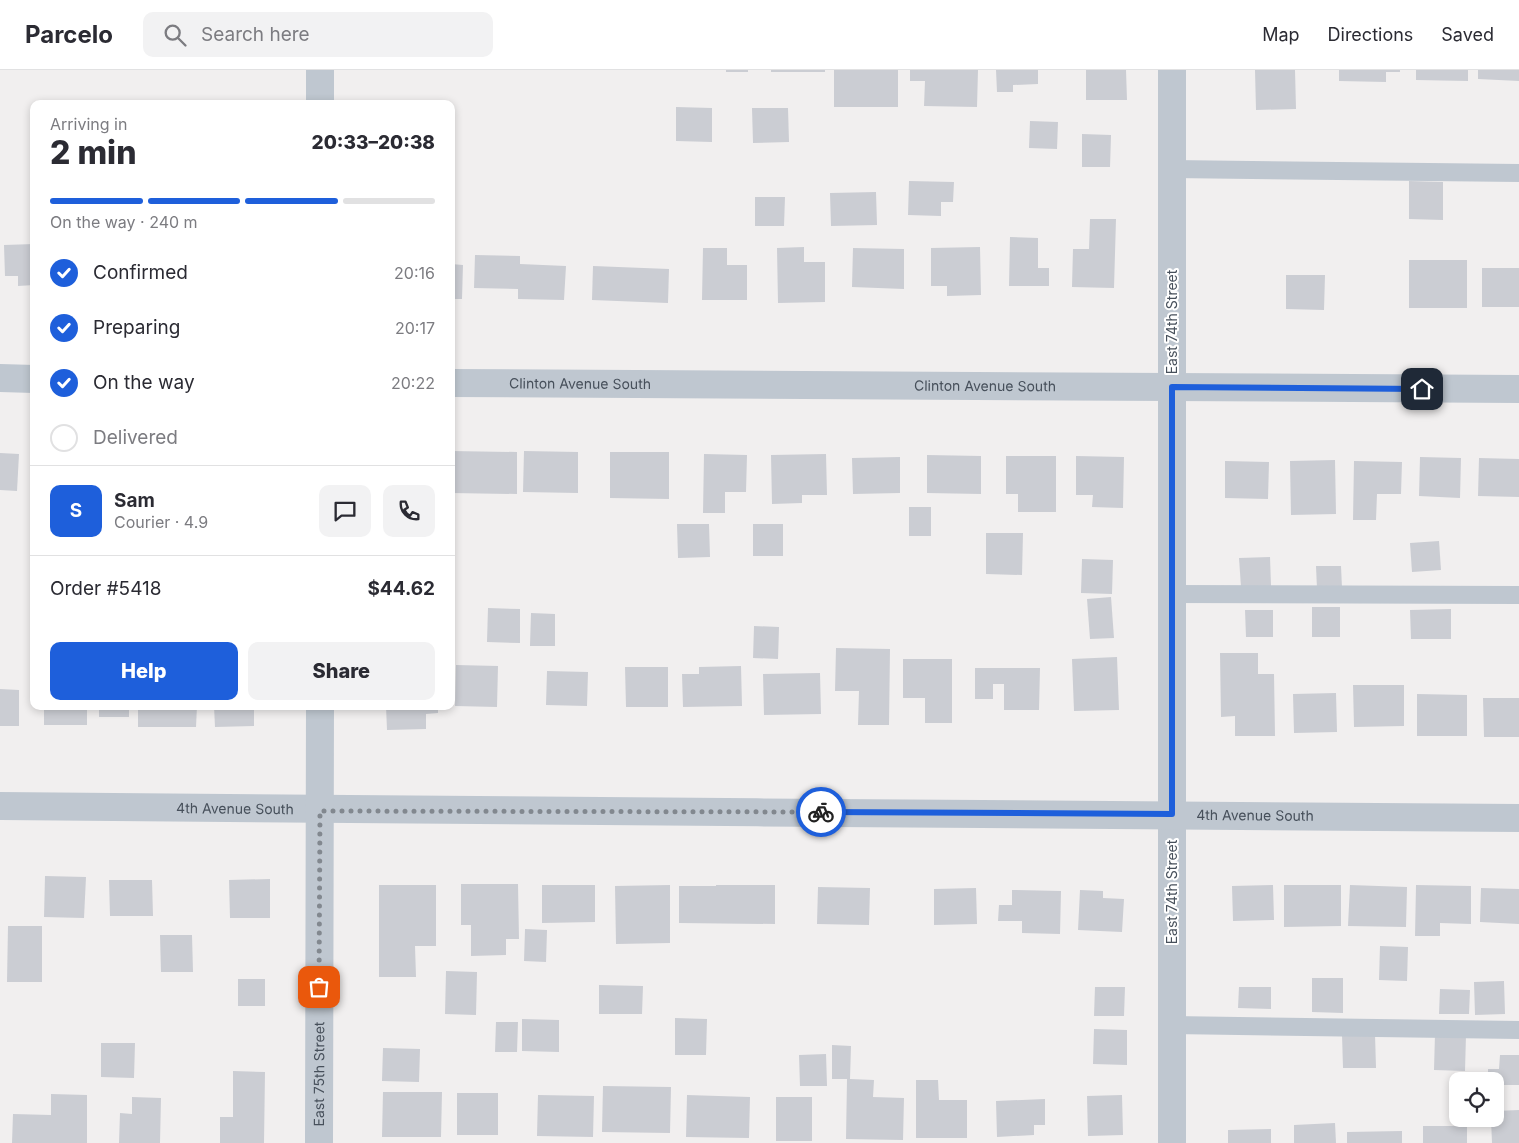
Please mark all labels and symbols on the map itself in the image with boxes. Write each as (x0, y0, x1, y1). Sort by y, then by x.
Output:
street label: East 74th Street (1163, 269, 1180, 374)
pin (1401, 368, 1443, 410)
street label: Clinton Avenue South (509, 374, 651, 392)
street label: Clinton Avenue South (914, 377, 1056, 394)
courier (796, 787, 846, 837)
street label: 4th Avenue South (176, 799, 294, 817)
street label: 4th Avenue South (1196, 806, 1314, 824)
street label: East 74th Street (1163, 839, 1180, 944)
pin (298, 966, 340, 1008)
street label: East 75th Street (310, 1021, 327, 1126)

